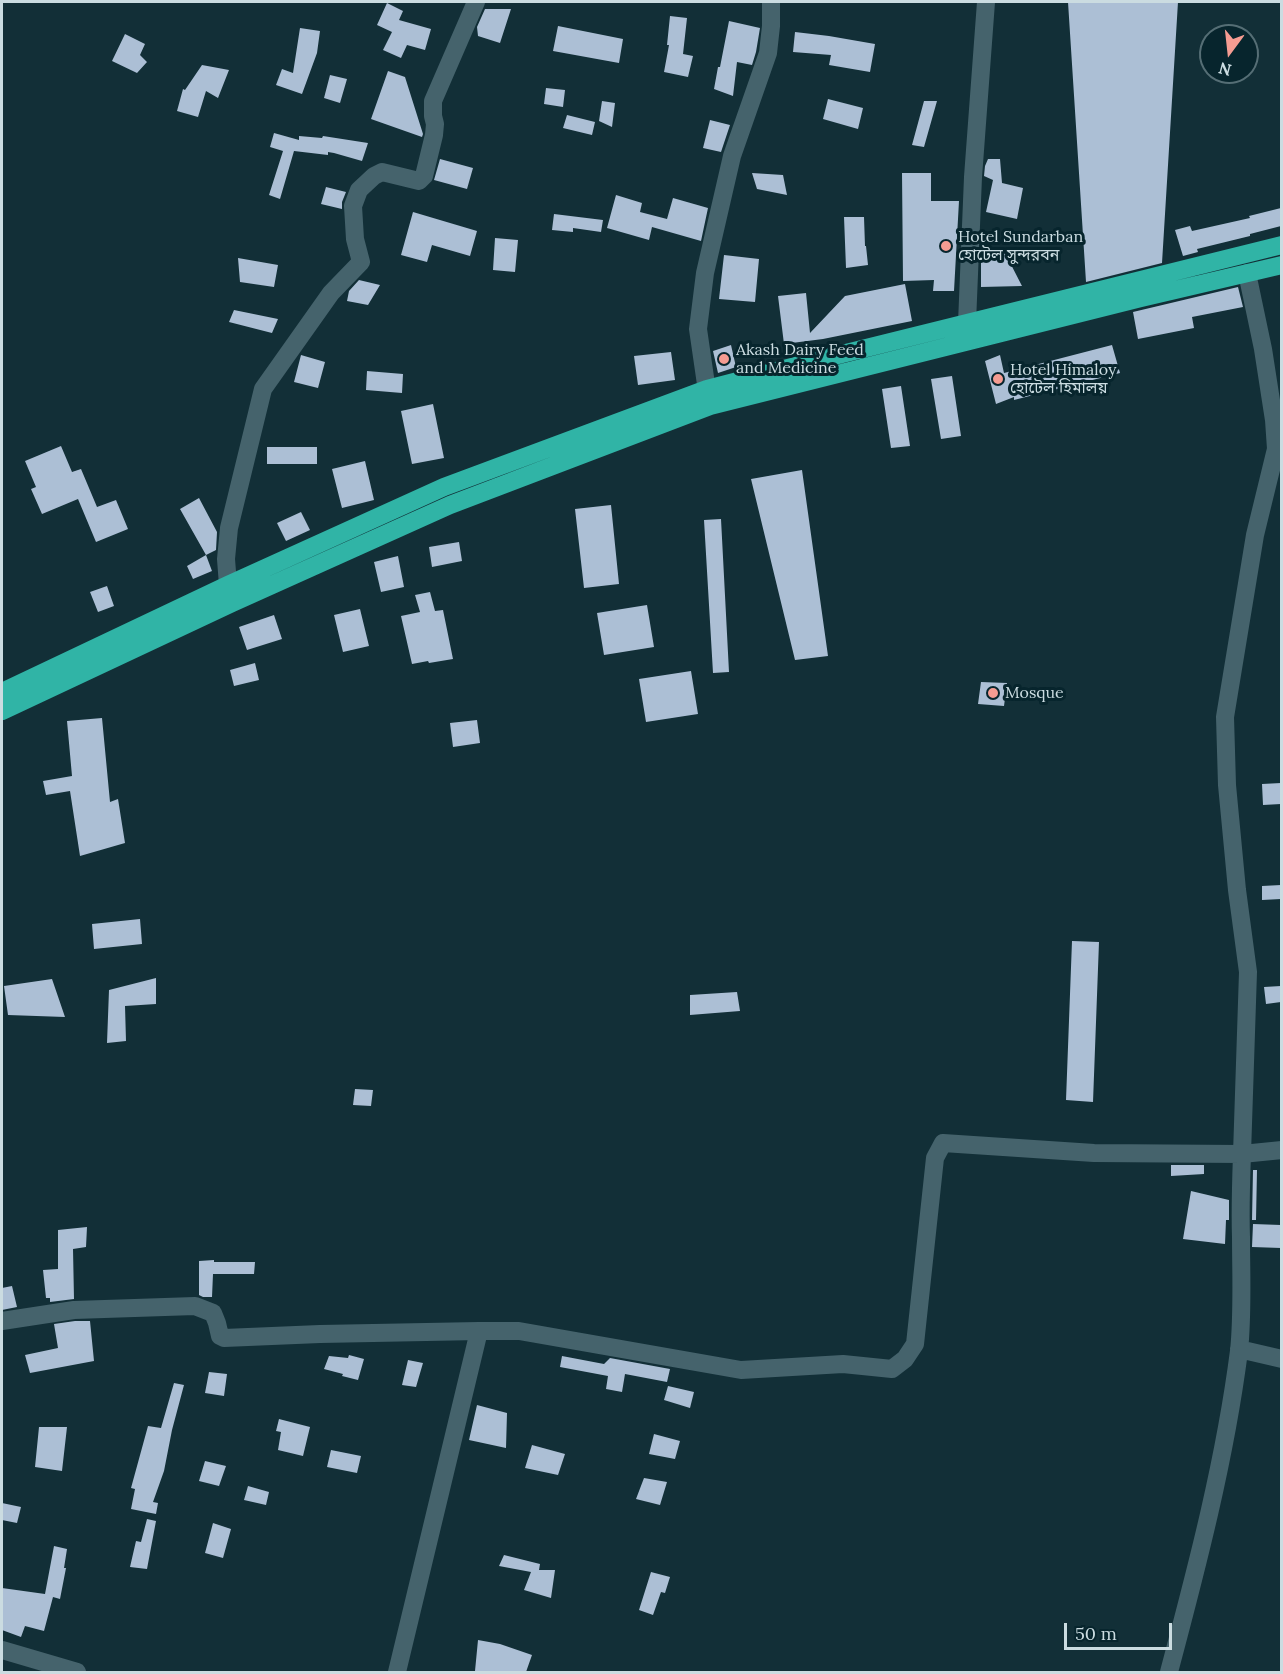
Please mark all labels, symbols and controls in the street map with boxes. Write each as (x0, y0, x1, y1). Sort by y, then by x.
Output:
north arrow (1199, 24, 1259, 84)
text: N (1216, 58, 1233, 81)
place label: Hotel Sundarban হোটেল সুন্দরবন (958, 227, 1083, 265)
marker: Hotel Sundarban হোটেল সুন্দরবন (939, 239, 953, 253)
place label: Akash Dairy Feed and Medicine (736, 340, 864, 378)
marker: Akash Dairy Feed and Medicine (717, 352, 731, 366)
place label: Hotel Himaloy হোটেল হিমালয় (1010, 360, 1116, 398)
marker: Hotel Himaloy হোটেল হিমালয় (991, 372, 1005, 386)
place label: Mosque (1005, 683, 1064, 703)
marker: Mosque (986, 686, 1000, 700)
scale bar (1067, 1611, 1175, 1649)
text: 50 m (1075, 1622, 1117, 1645)

